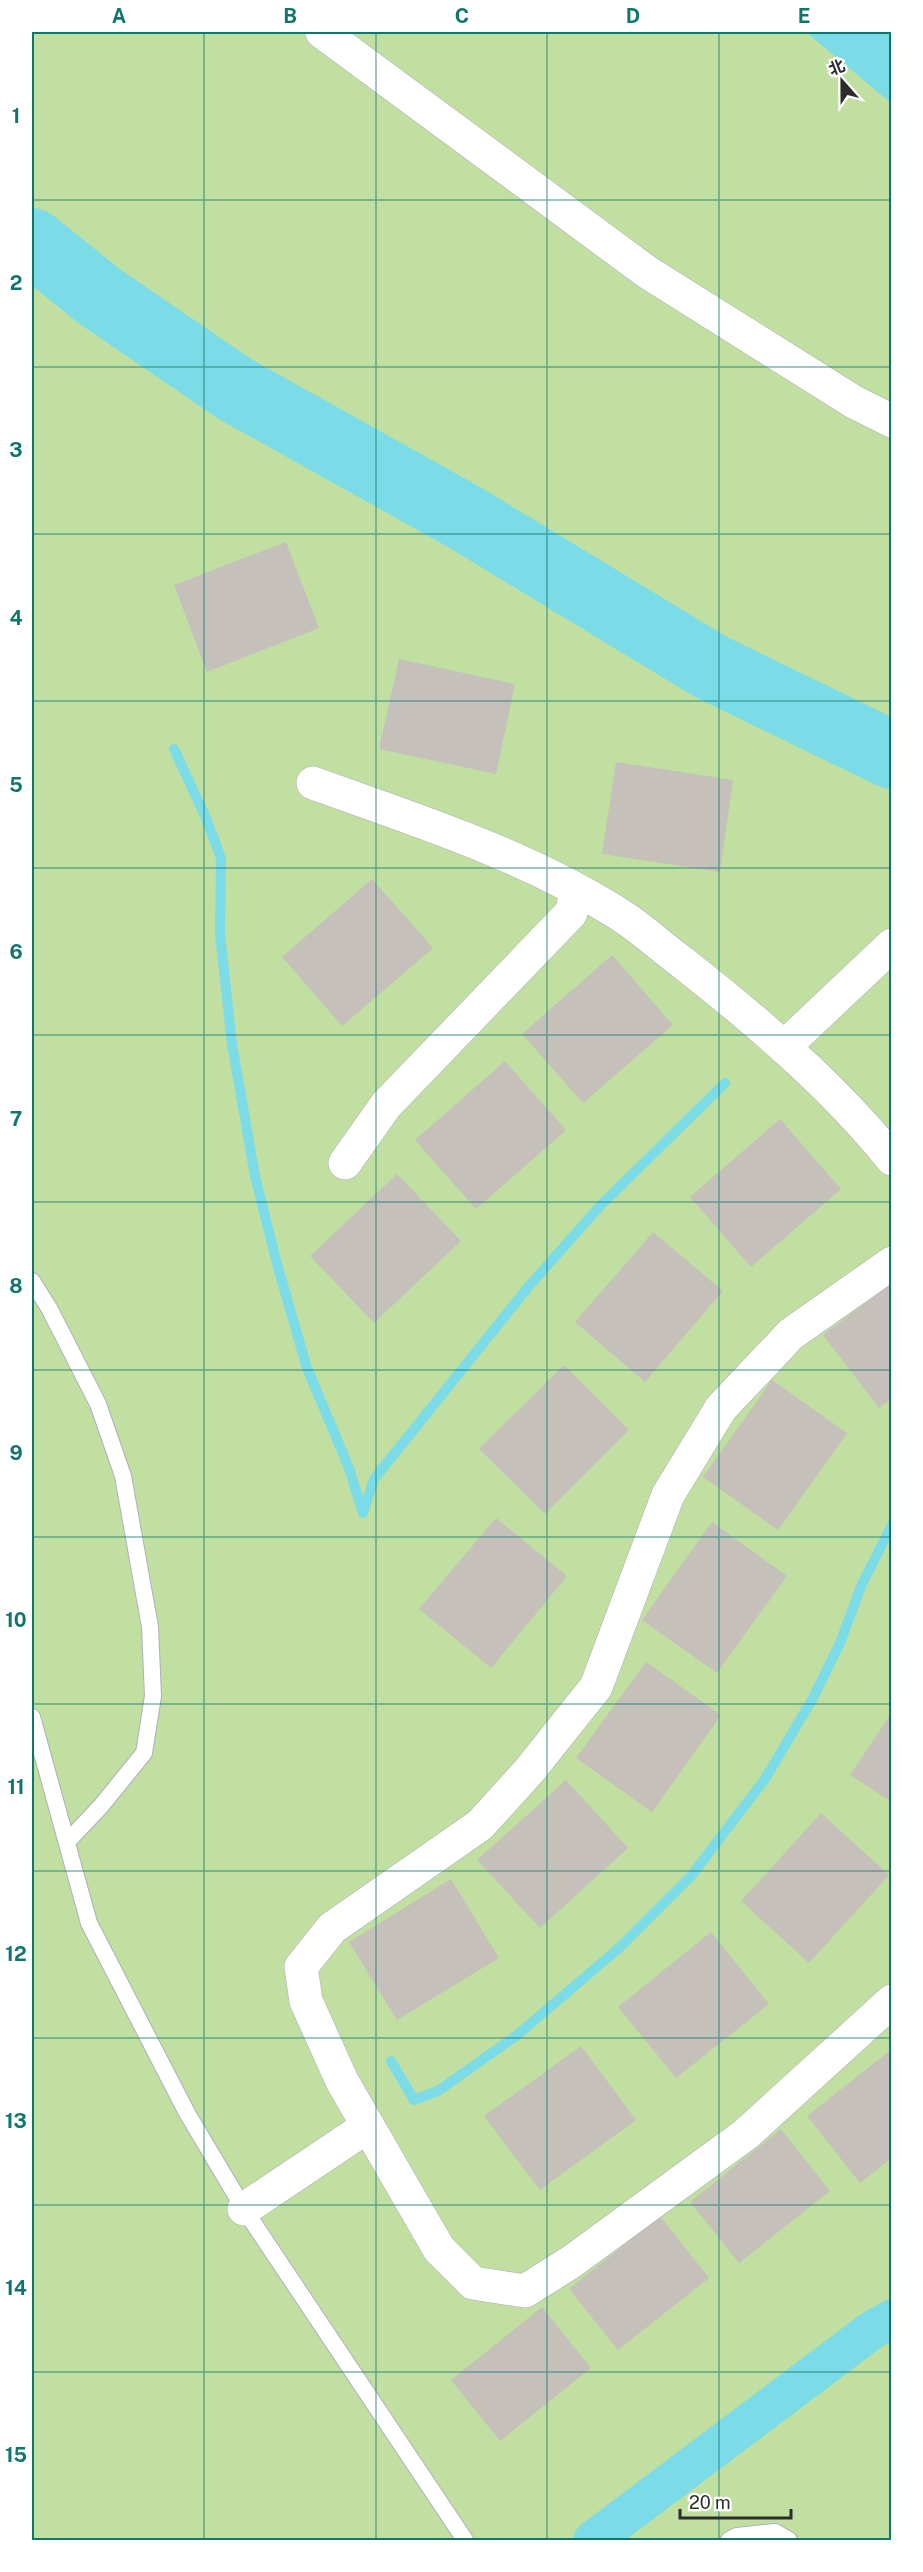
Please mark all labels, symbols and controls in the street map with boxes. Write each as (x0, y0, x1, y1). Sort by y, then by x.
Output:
text: A (112, 4, 126, 28)
text: B (283, 4, 297, 28)
text: C (455, 4, 469, 28)
text: D (626, 4, 640, 28)
text: E (798, 4, 810, 28)
north arrow (812, 51, 872, 111)
text: 北 (826, 56, 848, 79)
text: 1 (12, 104, 20, 128)
text: 2 (10, 271, 22, 295)
text: 3 (9, 438, 23, 462)
text: 4 (9, 606, 23, 630)
text: 5 (9, 773, 23, 797)
text: 6 (9, 940, 23, 964)
text: 7 (10, 1107, 22, 1131)
text: 8 (9, 1274, 23, 1298)
text: 9 (9, 1441, 23, 1465)
text: 10 (5, 1608, 27, 1632)
text: 11 (7, 1775, 25, 1799)
text: 12 (5, 1942, 27, 1966)
text: 13 (5, 2109, 27, 2133)
text: 14 (5, 2276, 27, 2300)
text: 15 (5, 2443, 27, 2467)
scale bar (680, 2482, 791, 2520)
text: 20 m (689, 2492, 731, 2513)

